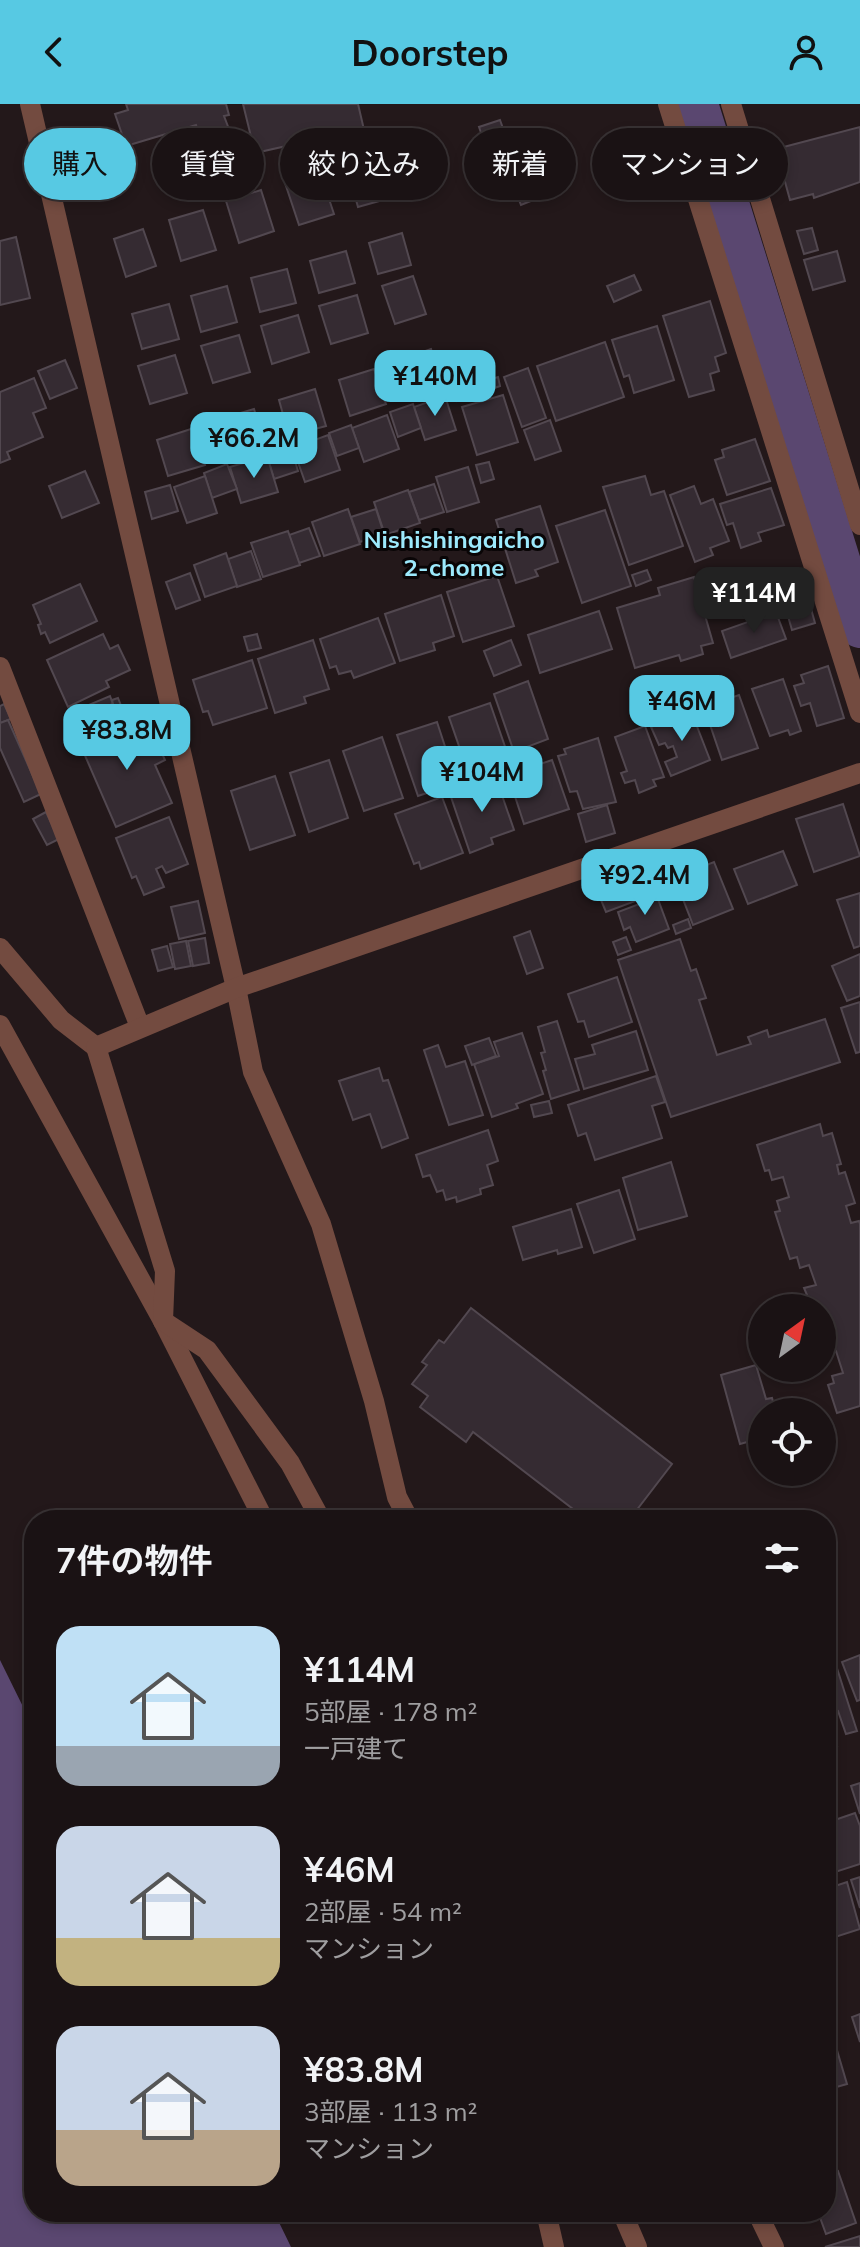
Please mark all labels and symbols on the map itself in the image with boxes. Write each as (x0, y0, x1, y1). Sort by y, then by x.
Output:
pin: ¥140M (379, 350, 491, 418)
pin: ¥66.2M (189, 412, 319, 480)
district label: Nishishingaicho 2-chome (363, 524, 545, 582)
pin: ¥114M (698, 567, 810, 635)
pin: ¥46M (635, 675, 729, 743)
pin: ¥83.8M (62, 704, 192, 772)
pin: ¥104M (426, 746, 538, 814)
pin: ¥92.4M (580, 849, 710, 917)
north arrow (748, 1294, 836, 1382)

